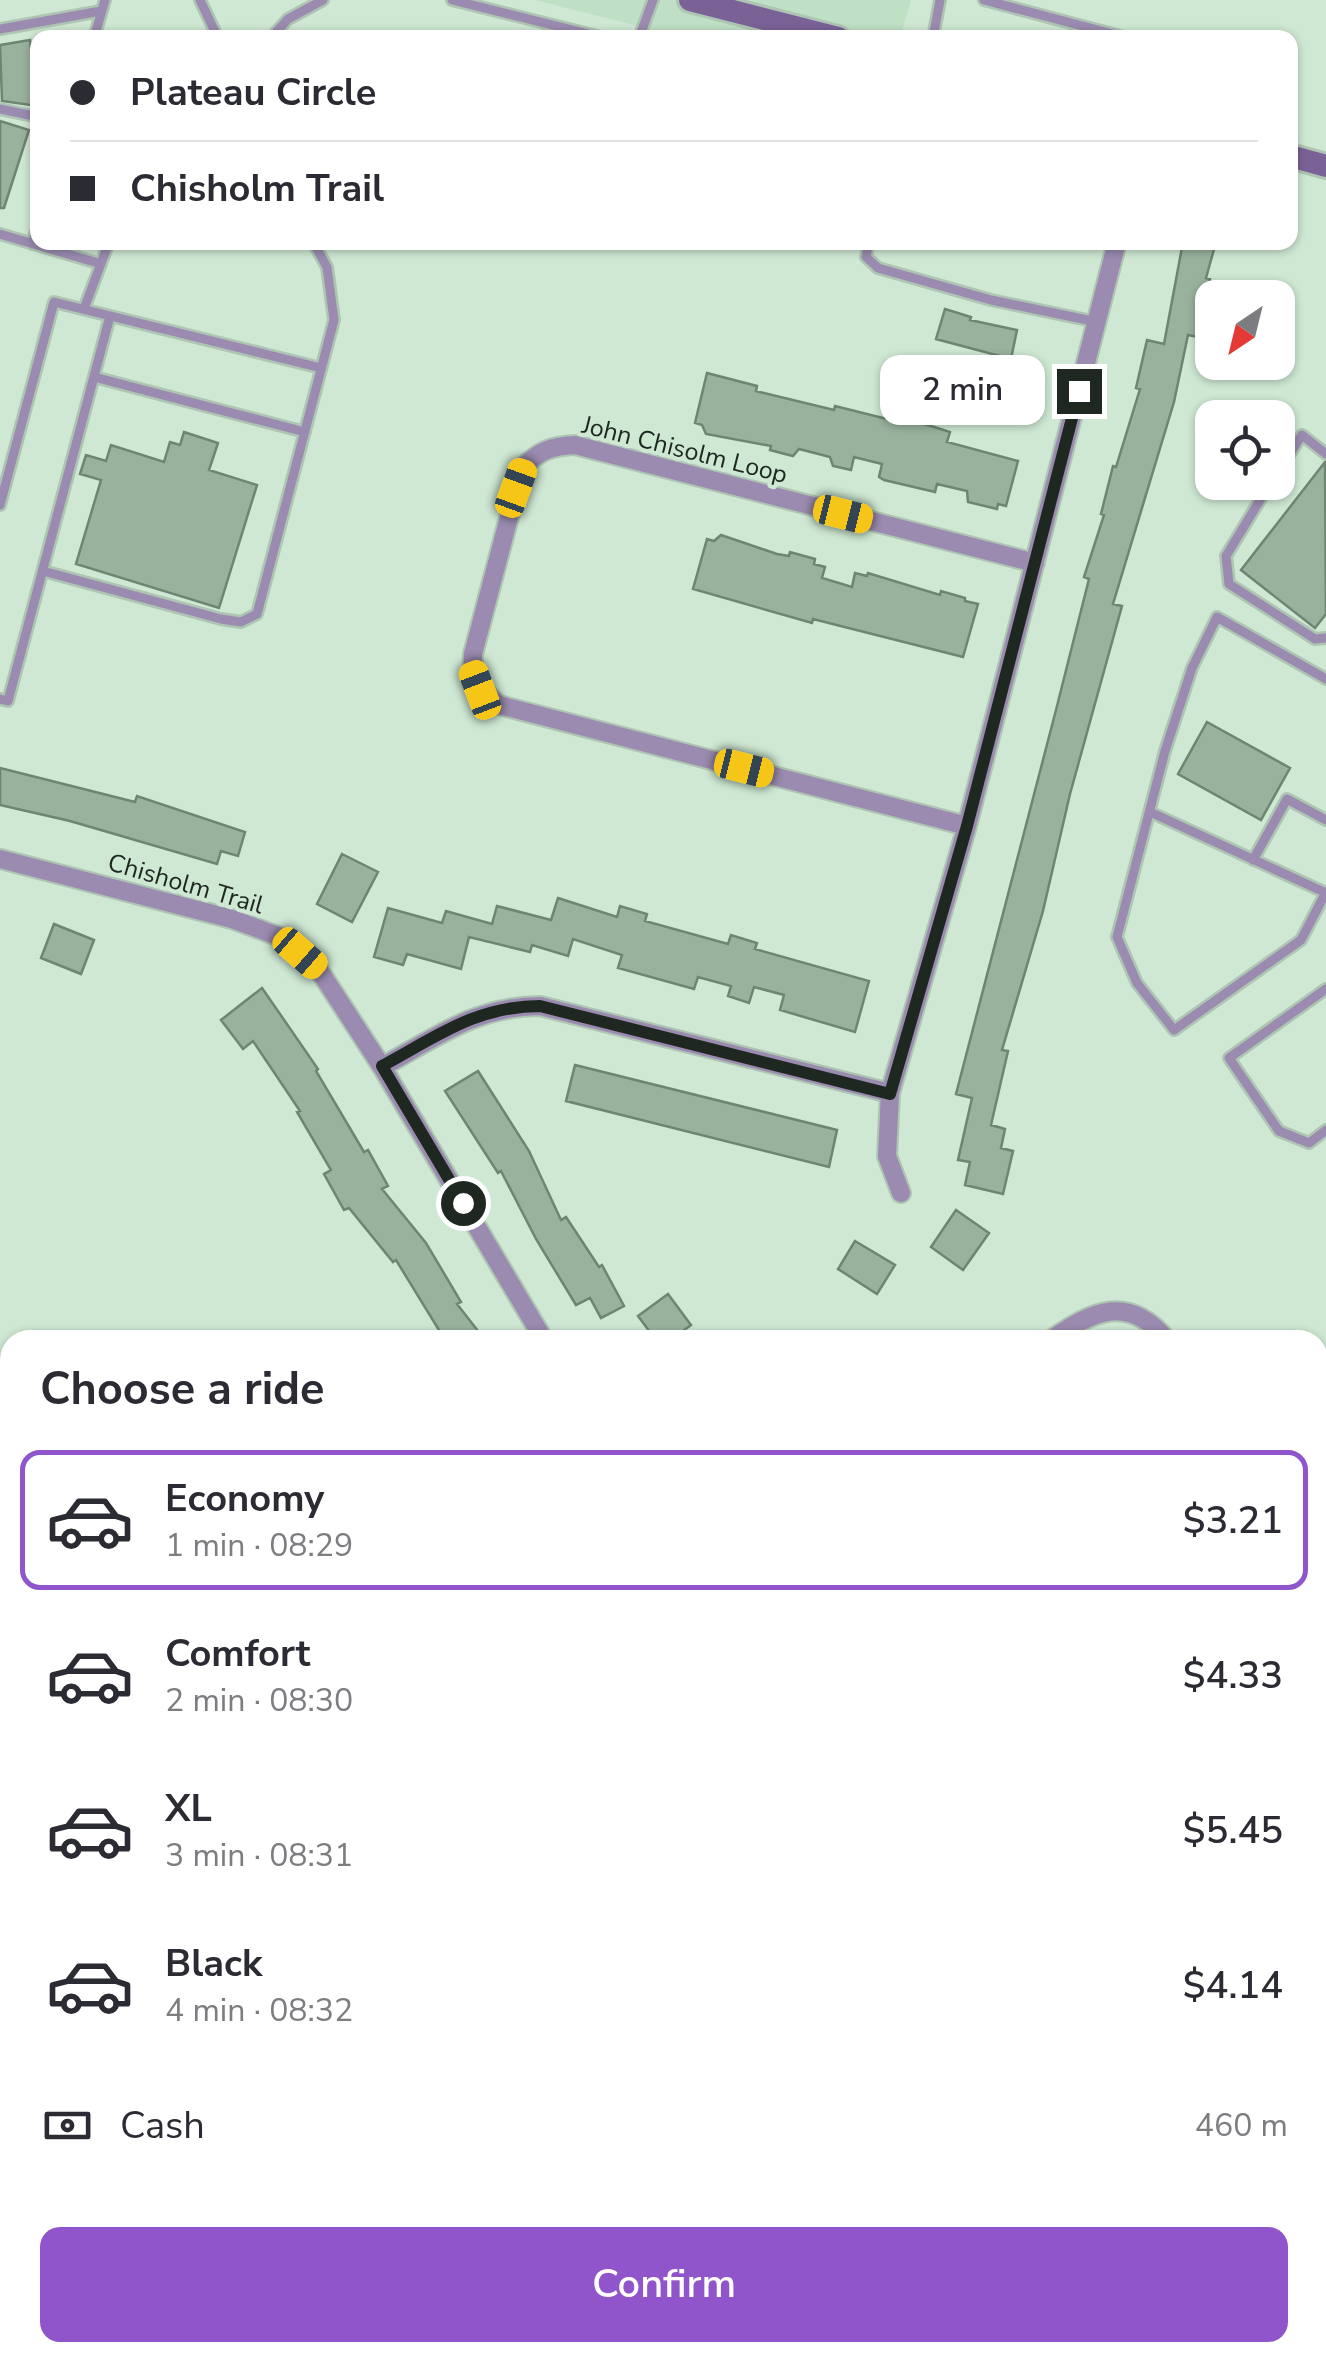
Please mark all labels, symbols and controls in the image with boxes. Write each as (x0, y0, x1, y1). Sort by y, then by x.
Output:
text: Plateau Circle (130, 67, 376, 118)
text: Chisholm Trail (130, 163, 384, 214)
north arrow (1195, 280, 1295, 380)
map controls (1195, 280, 1295, 500)
callout: 2 min (879, 356, 1044, 426)
text: 2 min (922, 368, 1003, 411)
route end (1057, 369, 1102, 414)
button: locate (1195, 400, 1295, 500)
street label: John Chisolm Loop (577, 408, 791, 492)
car (492, 455, 540, 521)
car (810, 492, 876, 536)
car (455, 657, 505, 723)
car (711, 746, 777, 790)
street label: Chisholm Trail (104, 845, 268, 923)
car (268, 922, 332, 984)
route start (441, 1181, 486, 1226)
text: Choose a ride (40, 1359, 325, 1420)
text: Economy (165, 1473, 324, 1524)
icon: car (45, 1475, 135, 1565)
text: $3.21 (1183, 1495, 1283, 1546)
text: 1 min · 08:29 (165, 1524, 353, 1567)
text: Comfort (165, 1628, 310, 1679)
icon: car (45, 1630, 135, 1720)
text: $4.33 (1183, 1650, 1283, 1701)
text: 2 min · 08:30 (165, 1679, 353, 1722)
text: XL (165, 1783, 212, 1834)
icon: car (45, 1785, 135, 1875)
text: $5.45 (1183, 1805, 1283, 1856)
text: 3 min · 08:31 (165, 1834, 353, 1877)
text: Black (165, 1938, 262, 1989)
icon: car (45, 1940, 135, 2030)
text: $4.14 (1183, 1960, 1283, 2011)
text: 4 min · 08:32 (165, 1989, 353, 2032)
icon: cash (40, 2098, 95, 2153)
text: Cash (120, 2100, 205, 2151)
text: 460 m (1195, 2104, 1288, 2147)
button: Confirm (40, 2227, 1288, 2342)

